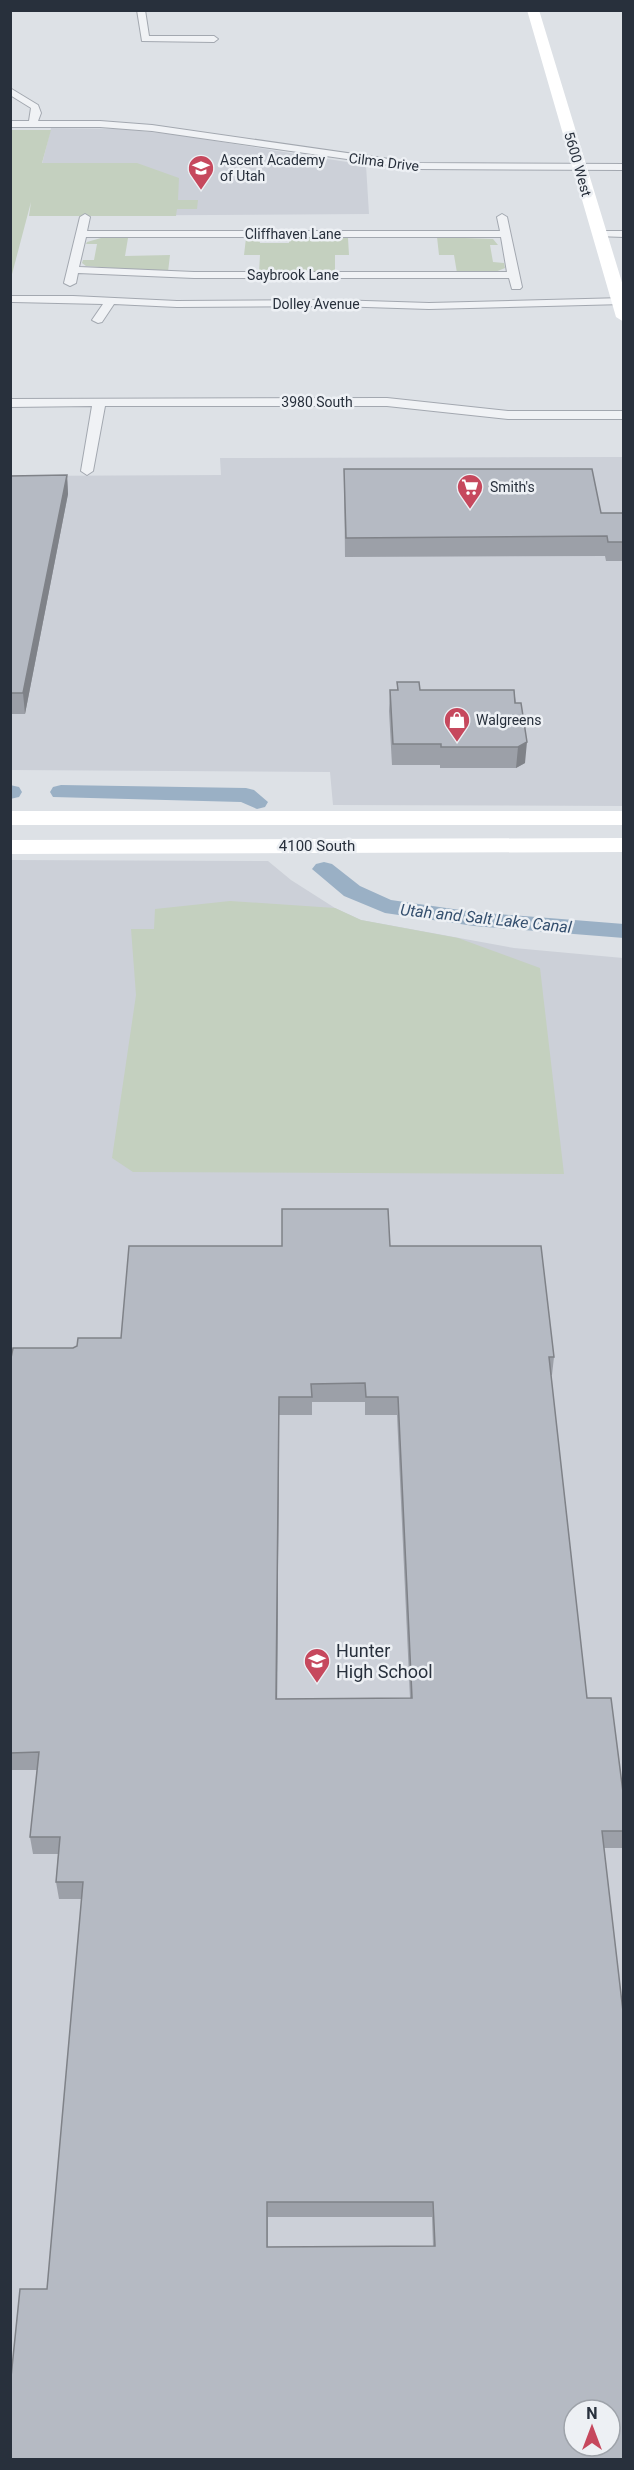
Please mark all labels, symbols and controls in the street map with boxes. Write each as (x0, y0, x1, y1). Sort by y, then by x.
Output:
street label: 5600 West (561, 130, 595, 199)
street label: Cilma Drive (348, 150, 420, 174)
place label: Ascent Academy of Utah (220, 152, 326, 184)
school or university icon: Ascent Academy of Utah (186, 153, 216, 191)
street label: Cliffhaven Lane (245, 226, 341, 242)
street label: Saybrook Lane (247, 267, 339, 283)
street label: Dolley Avenue (272, 296, 360, 312)
street label: 3980 South (281, 394, 353, 410)
supermarket icon: Smith's (455, 472, 485, 510)
place label: Smith's (490, 479, 535, 495)
shop icon: Walgreens (442, 705, 472, 743)
place label: Walgreens (476, 712, 542, 728)
street label: 4100 South (279, 837, 355, 855)
water label: Utah and Salt Lake Canal (399, 900, 573, 937)
place label: Hunter High School (336, 1640, 433, 1682)
school or university icon: Hunter High School (302, 1646, 332, 1684)
north arrow (562, 2398, 622, 2458)
text: N (586, 2404, 598, 2423)

